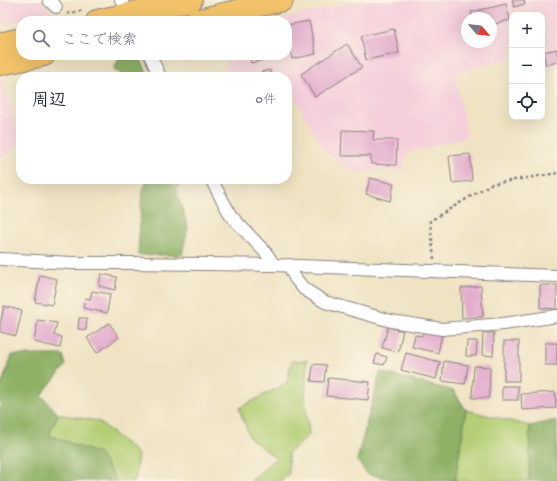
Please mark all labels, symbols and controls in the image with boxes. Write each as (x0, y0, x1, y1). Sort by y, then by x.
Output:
north arrow (461, 12, 497, 48)
map controls (509, 12, 545, 120)
button: + (509, 12, 545, 48)
search box (16, 16, 292, 60)
icon: search (30, 27, 52, 49)
text: ここで検索 (62, 32, 137, 50)
button: − (509, 48, 545, 84)
button: locate (509, 84, 545, 120)
text: 周辺 (32, 92, 66, 112)
text: 0件 (256, 93, 276, 108)

